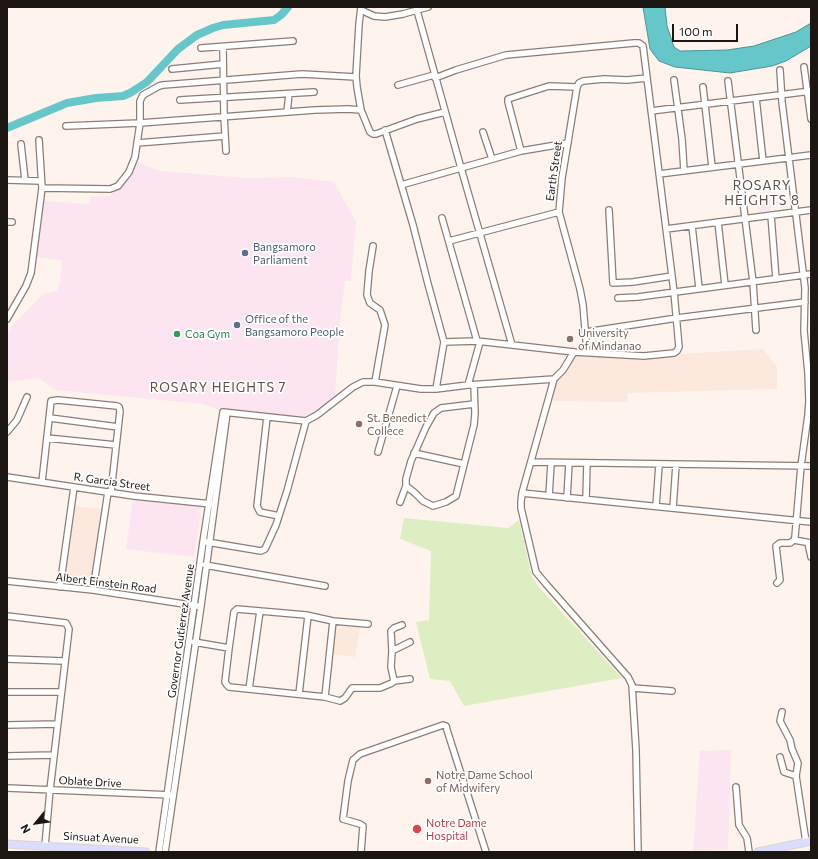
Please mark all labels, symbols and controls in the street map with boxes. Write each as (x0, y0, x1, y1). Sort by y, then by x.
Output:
scale bar (674, 16, 740, 42)
text: 100 m (679, 24, 713, 38)
street label: Earth Street (543, 140, 565, 202)
district label: ROSARY HEIGHTS 8 (724, 178, 800, 209)
place label: Bangsamoro Parliament (253, 240, 316, 266)
marker: Bangsamoro Parliament (240, 248, 250, 258)
place label: Office of the Bangsamoro People (245, 312, 344, 338)
marker: Office of the Bangsamoro People (232, 320, 242, 330)
place label: University of Mindanao (578, 326, 641, 352)
place label: Coa Gym (185, 327, 230, 341)
marker: Coa Gym (172, 329, 182, 339)
marker: University of Mindanao (565, 334, 575, 344)
district label: ROSARY HEIGHTS 7 (150, 380, 286, 396)
place label: St. Benedict Collece (367, 411, 427, 437)
marker: St. Benedict Collece (354, 419, 364, 429)
street label: R. Garcia Street (73, 470, 151, 494)
street label: Governor Gutierrez Avenue (165, 563, 197, 699)
street label: Albert Einstein Road (55, 570, 157, 596)
place label: Notre Dame School of Midwifery (436, 768, 533, 794)
street label: Oblate Drive (58, 774, 122, 790)
marker: Notre Dame School of Midwifery (423, 776, 433, 786)
north arrow (16, 803, 56, 843)
place label: Notre Dame Hospital (426, 816, 487, 842)
text: N (17, 822, 33, 836)
marker: Notre Dame Hospital (411, 823, 423, 835)
street label: Sinsuat Avenue (63, 829, 139, 847)

